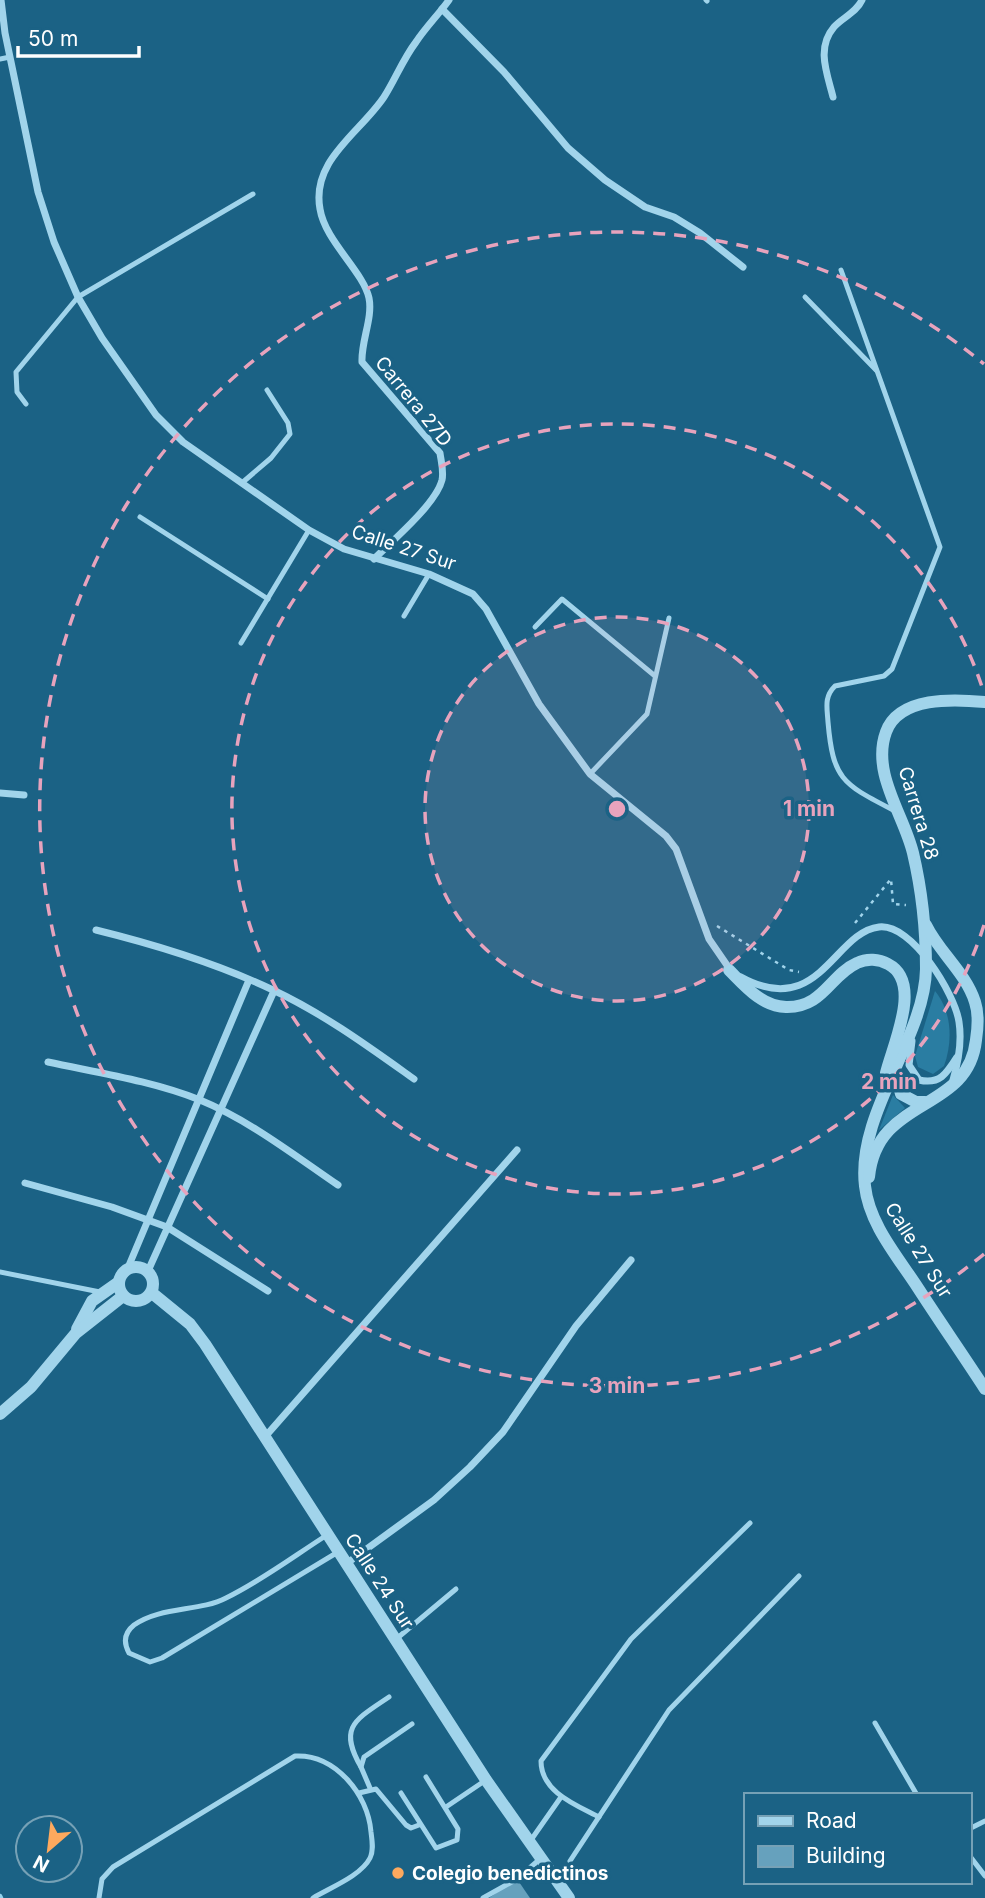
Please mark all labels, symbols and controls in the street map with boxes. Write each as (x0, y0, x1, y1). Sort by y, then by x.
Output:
scale bar (18, 14, 138, 58)
text: 50 m (28, 26, 78, 51)
street label: Carrera 27D (370, 352, 457, 451)
street label: Calle 27 Sur (349, 520, 459, 575)
street label: Carrera 28 (893, 764, 944, 863)
text: 1 min (783, 796, 835, 821)
centre of rings (605, 797, 629, 821)
text: 2 min (861, 1069, 917, 1094)
street label: Calle 27 Sur (880, 1198, 957, 1302)
text: 3 min (589, 1373, 645, 1398)
street label: Calle 24 Sur (340, 1529, 419, 1634)
legend (744, 1793, 971, 1884)
text: Road (806, 1808, 857, 1833)
north arrow (14, 1814, 84, 1884)
text: Building (806, 1843, 886, 1868)
text: N (29, 1850, 53, 1877)
place label: Colegio benedictinos (412, 1862, 608, 1885)
marker: Colegio benedictinos (390, 1865, 406, 1881)

